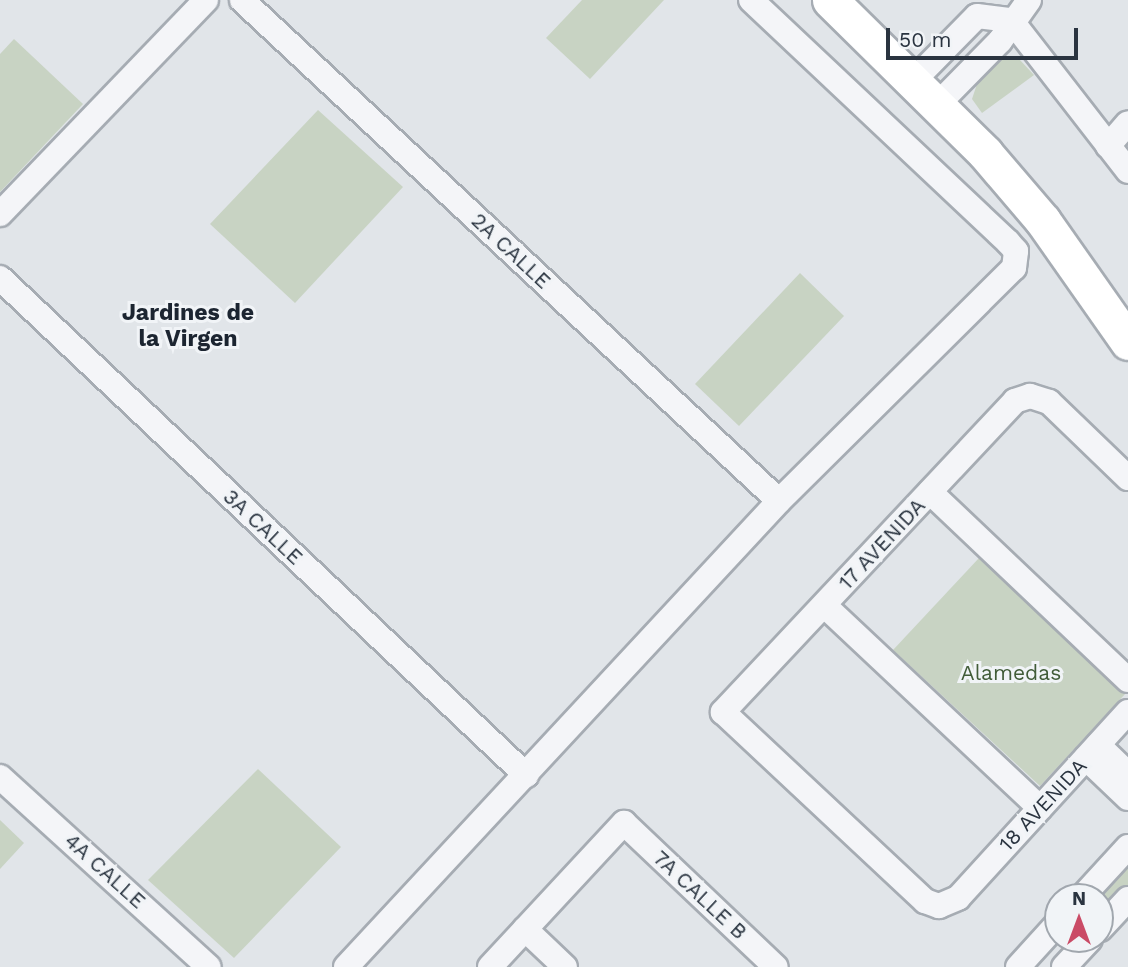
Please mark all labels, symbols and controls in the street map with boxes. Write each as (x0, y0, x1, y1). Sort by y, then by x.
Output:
scale bar (890, 14, 1082, 58)
text: 50 m (899, 27, 951, 52)
street label: 2A CALLE (466, 208, 556, 294)
district label: Jardines de la Virgen (122, 299, 254, 353)
street label: 3A CALLE (218, 484, 308, 570)
street label: 17 AVENIDA (833, 493, 931, 595)
park label: Alamedas (961, 660, 1061, 686)
street label: 18 AVENIDA (994, 753, 1092, 857)
street label: 4A CALLE (59, 828, 151, 914)
street label: 7A CALLE B (648, 845, 752, 945)
north arrow (1044, 883, 1114, 953)
text: N (1072, 887, 1086, 910)

